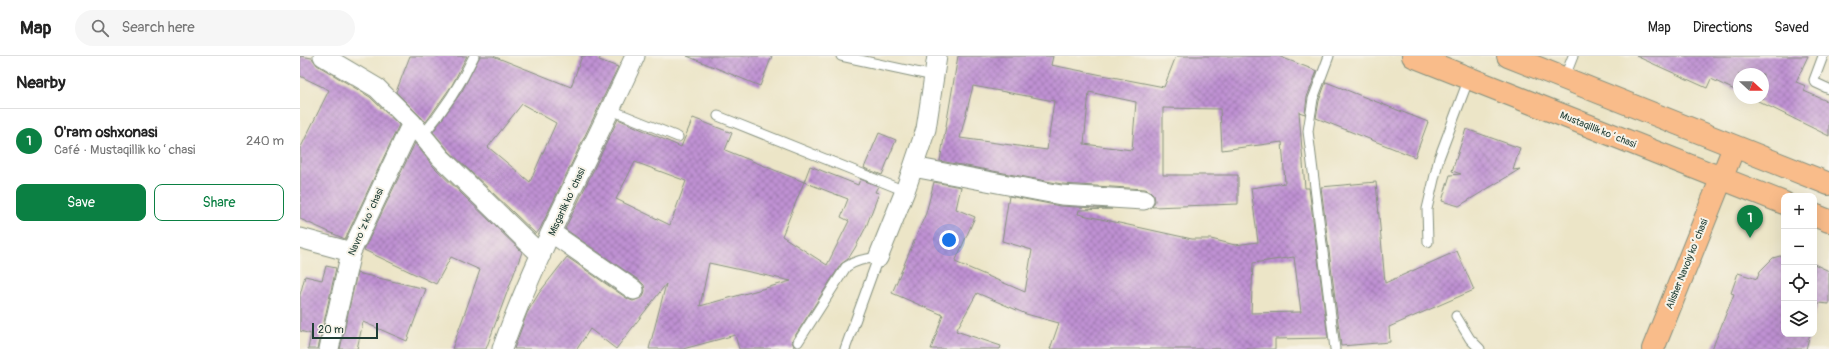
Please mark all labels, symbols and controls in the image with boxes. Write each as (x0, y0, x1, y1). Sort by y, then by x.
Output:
search box (75, 10, 355, 46)
text: Map (20, 16, 51, 40)
icon: search (89, 17, 111, 39)
text: Search here (121, 18, 195, 37)
text: Map (1648, 19, 1671, 36)
text: Directions (1693, 19, 1752, 36)
text: Saved (1774, 19, 1809, 36)
north arrow (1733, 68, 1769, 104)
text: Nearby (16, 72, 65, 93)
street label: Mustaqillik koʻchasi (1558, 109, 1638, 151)
text: O'ram oshxonasi (54, 123, 157, 142)
text: 1 (26, 133, 32, 149)
text: 240 m (246, 133, 284, 149)
text: Café · Mustaqillik koʻchasi (54, 142, 195, 158)
street label: Misgarlik koʻchasi (546, 166, 588, 238)
button: Save (16, 184, 146, 221)
button: Share (154, 184, 284, 221)
street label: Navroʻz koʻchasi (346, 186, 386, 258)
map controls (1781, 193, 1817, 337)
button: + (1781, 193, 1817, 229)
pin: 1 (1737, 205, 1763, 238)
street label: Alisher Navoiy koʻchasi (1663, 217, 1711, 311)
button: − (1781, 229, 1817, 265)
your location (939, 230, 959, 250)
button: locate (1781, 265, 1817, 301)
button: layers (1781, 301, 1817, 337)
scale bar (312, 321, 378, 340)
text: 20 m (318, 323, 344, 336)

